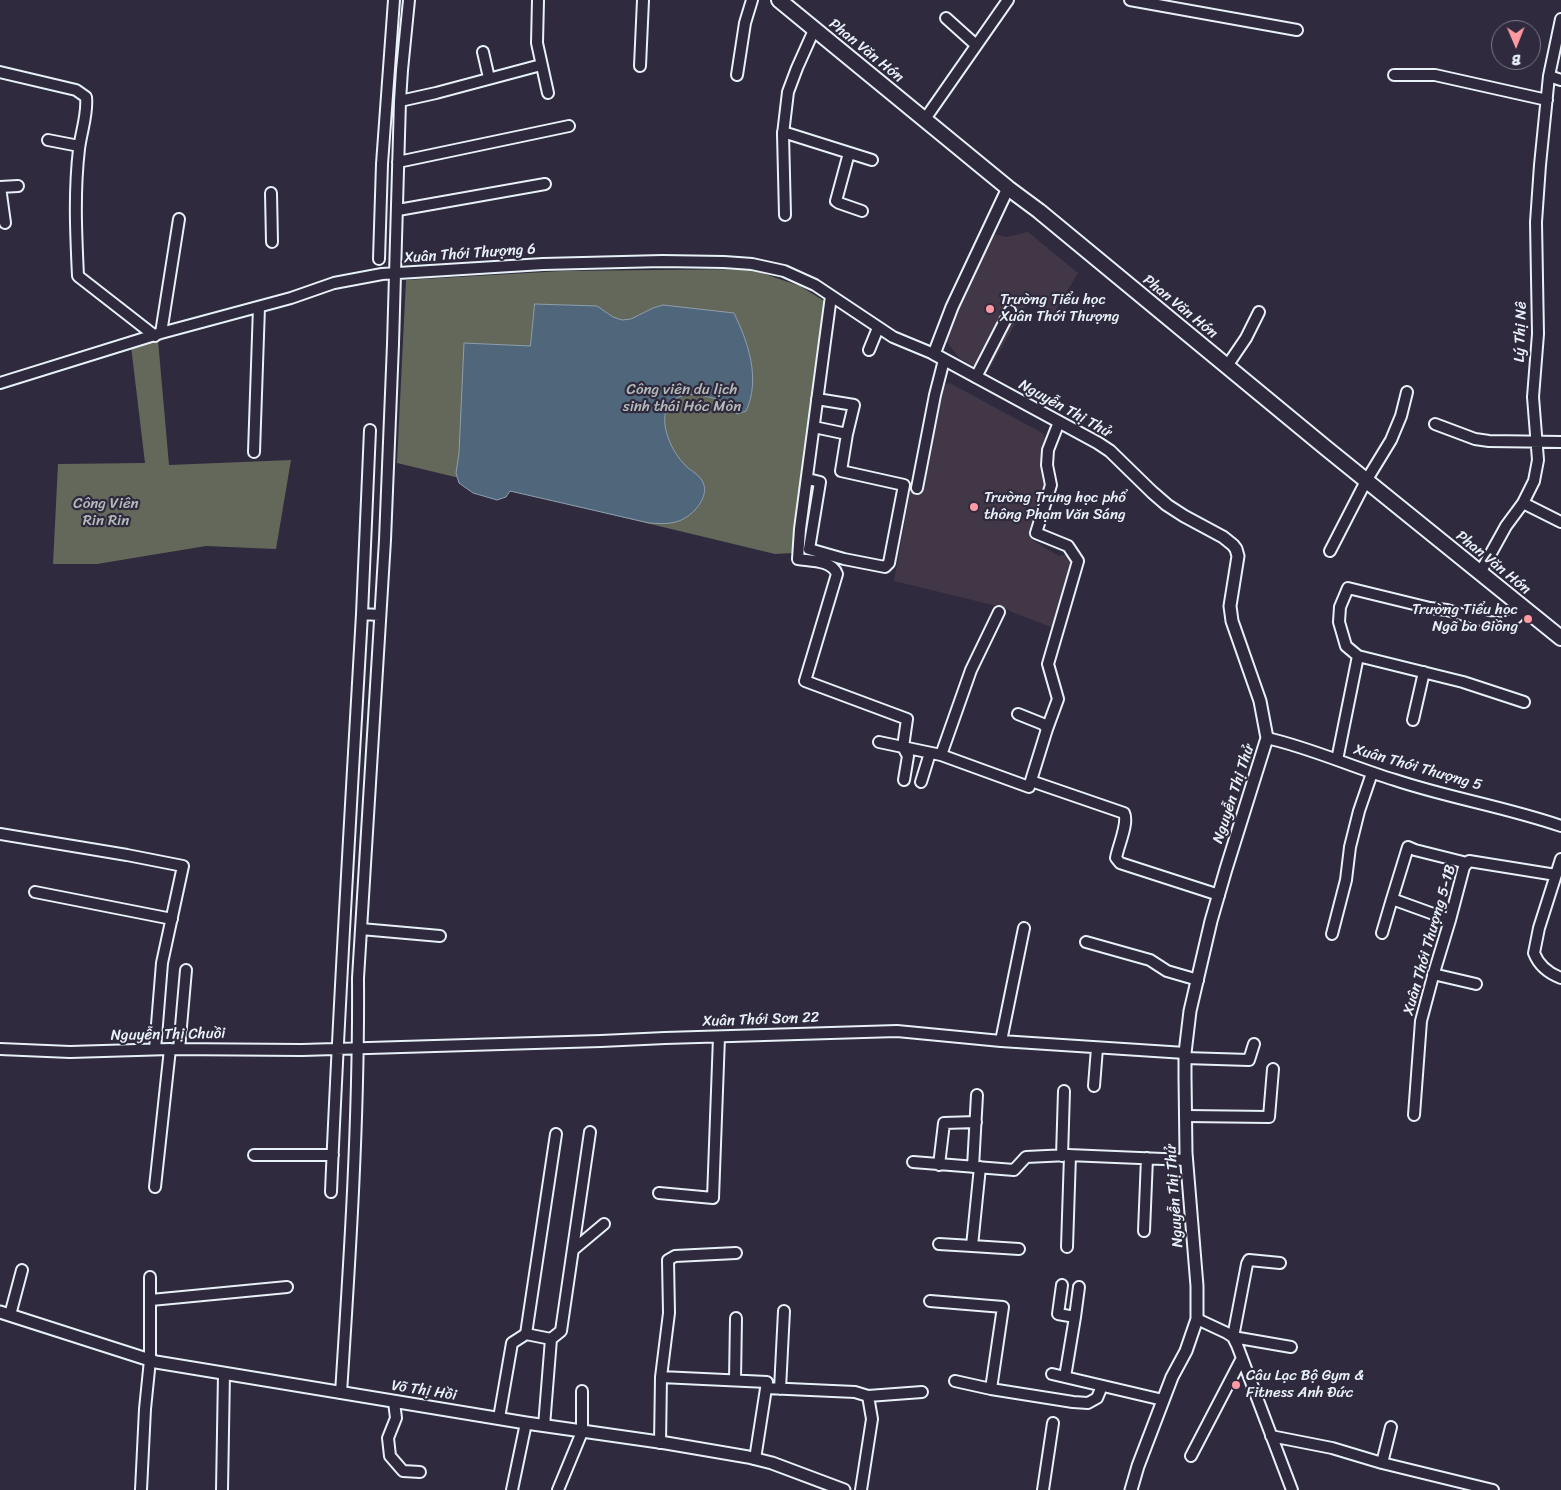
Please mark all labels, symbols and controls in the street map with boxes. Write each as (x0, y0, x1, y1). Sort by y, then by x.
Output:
street label: Phan Văn Hớn (825, 15, 907, 87)
north arrow (1491, 20, 1541, 70)
text: B (1512, 47, 1521, 72)
street label: Xuân Thới Thượng 6 (404, 240, 536, 268)
street label: Phan Văn Hớn (1139, 271, 1221, 343)
place label: Trường Tiểu học Xuân Thới Thượng (1000, 291, 1119, 326)
street label: Lý Thị Nê (1511, 301, 1531, 363)
marker: Trường Tiểu học Xuân Thới Thượng (984, 303, 996, 315)
street label: Nguyễn Thị Thử (1015, 376, 1115, 442)
park label: Công viên du lịch sinh thái Hóc Môn (623, 381, 741, 416)
place label: Trường Trung học phổ thông Phạm Văn Sáng (984, 489, 1126, 524)
park label: Công Viên Rin Rin (73, 495, 139, 530)
marker: Trường Trung học phổ thông Phạm Văn Sáng (968, 501, 980, 513)
street label: Phan Văn Hớn (1452, 527, 1534, 599)
place label: Trường Tiểu học Ngã ba Giồng (1412, 601, 1518, 636)
marker: Trường Tiểu học Ngã ba Giồng (1522, 613, 1534, 625)
street label: Xuân Thới Thượng 5 (1352, 741, 1484, 795)
street label: Nguyễn Thị Thử (1209, 742, 1259, 846)
street label: Xuân Thới Thượng 5-1B (1400, 863, 1460, 1017)
street label: Xuân Thới Sơn 22 (702, 1009, 820, 1031)
street label: Nguyễn Thị Chuồi (110, 1025, 226, 1045)
street label: Nguyễn Thị Thử (1162, 1144, 1188, 1248)
place label: Câu Lạc Bộ Gym & Fitness Anh Đức (1246, 1367, 1364, 1402)
street label: Võ Thị Hồi (390, 1377, 458, 1405)
marker: Câu Lạc Bộ Gym & Fitness Anh Đức (1230, 1379, 1242, 1391)

